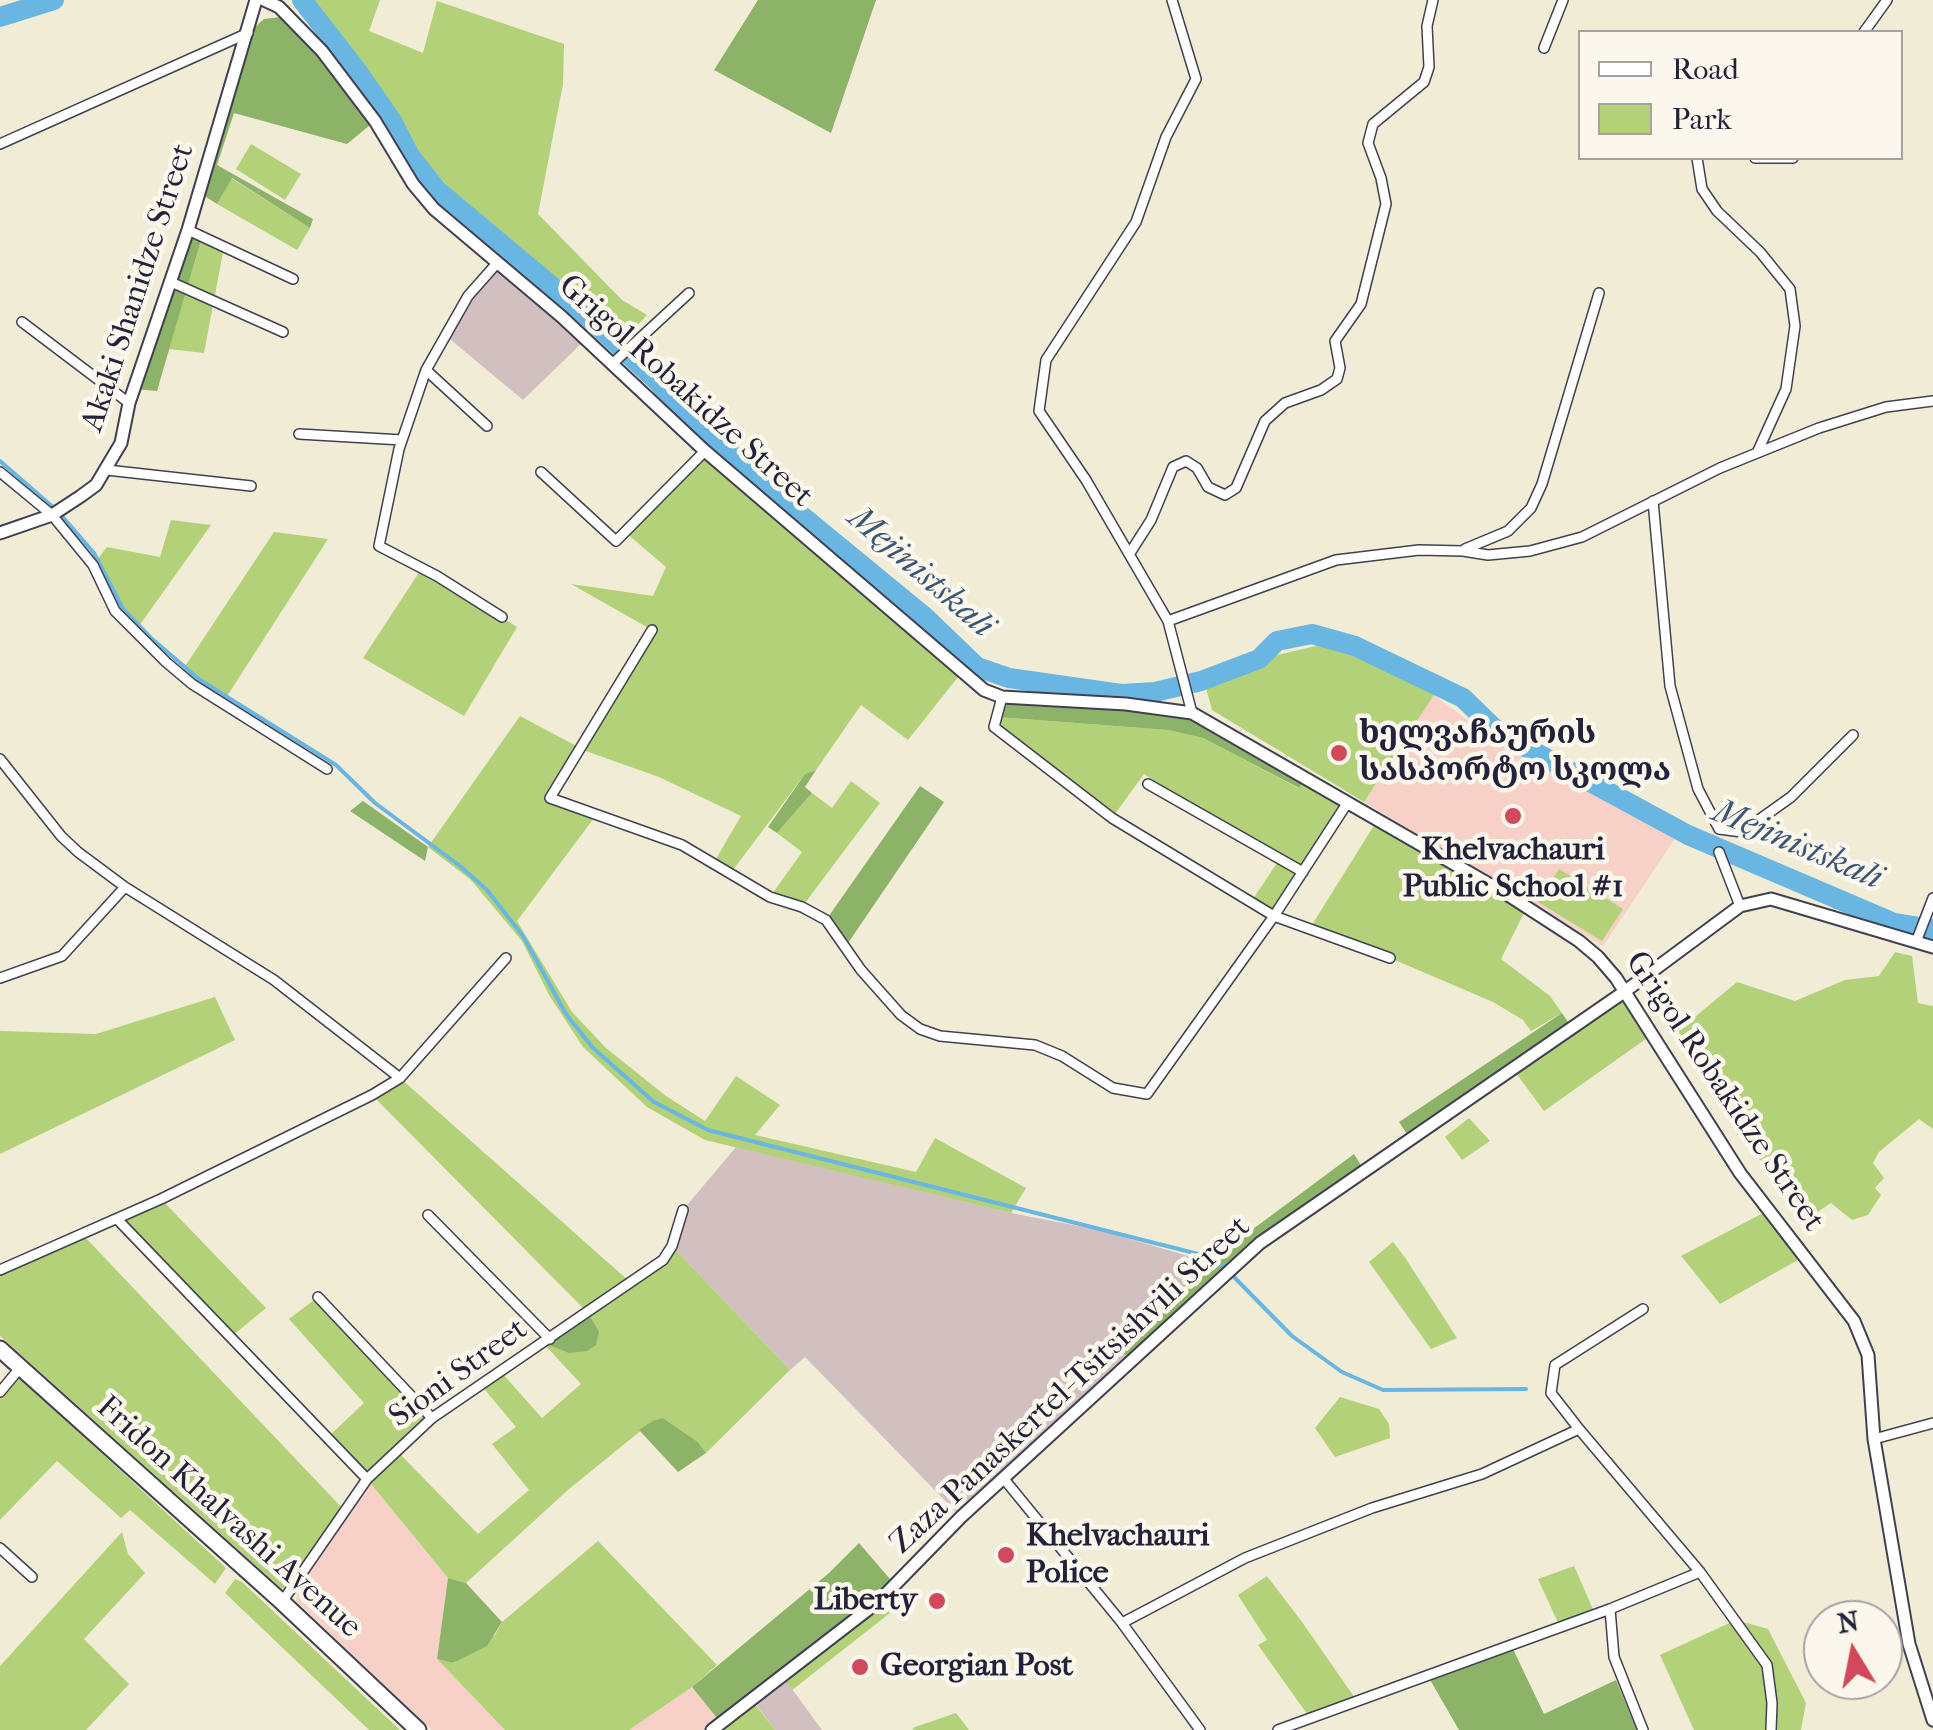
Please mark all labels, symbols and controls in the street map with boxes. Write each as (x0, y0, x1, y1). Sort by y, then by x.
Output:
legend (1578, 30, 1903, 160)
text: Road (1672, 52, 1739, 87)
text: Park (1672, 102, 1732, 137)
street label: Akaki Shanidze Street (74, 139, 204, 437)
street label: Grigol Robakidze Street (550, 268, 820, 516)
water label: Mejinistskali (838, 498, 1002, 648)
place label: ხელვაჩაურის სასპორტო სკოლა (1359, 716, 1671, 791)
marker: ხელვაჩაურის სასპორტო სკოლა (1328, 742, 1350, 764)
water label: Mejinistskali (1706, 792, 1888, 900)
marker: Khelvachauri Public School #1 (1502, 805, 1524, 827)
place label: Khelvachauri Public School #1 (1403, 832, 1623, 907)
street label: Grigol Robakidze Street (1616, 945, 1832, 1239)
street label: Zaza Panaskertel-Tsitsishvili Street (883, 1209, 1259, 1563)
street label: Sioni Street (383, 1311, 535, 1437)
street label: Fridon Khalvashi Avenue (88, 1389, 368, 1647)
place label: Khelvachauri Police (1026, 1518, 1210, 1593)
marker: Khelvachauri Police (995, 1544, 1017, 1566)
place label: Liberty (814, 1582, 917, 1620)
marker: Liberty (926, 1590, 948, 1612)
north arrow (1803, 1600, 1903, 1700)
text: N (1835, 1604, 1861, 1640)
place label: Georgian Post (880, 1648, 1073, 1686)
marker: Georgian Post (849, 1656, 871, 1678)

